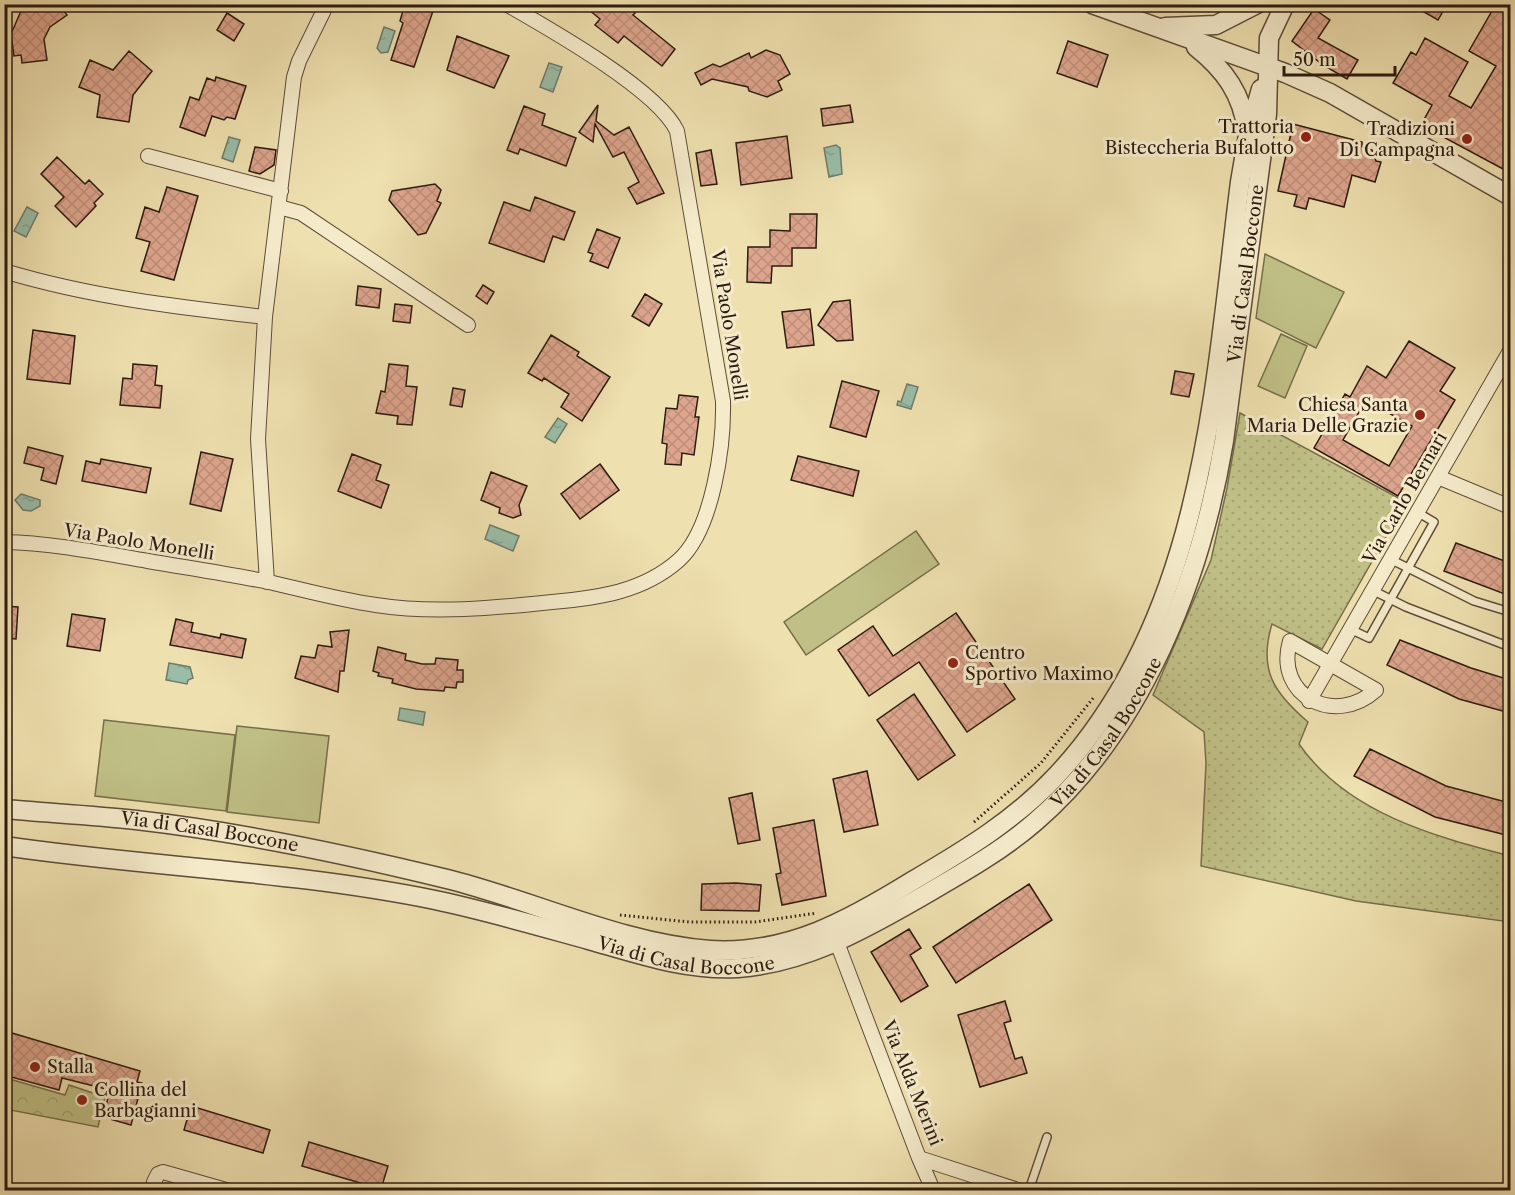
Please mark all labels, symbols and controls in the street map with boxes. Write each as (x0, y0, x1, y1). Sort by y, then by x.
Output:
scale bar (1284, 39, 1395, 77)
text: 50 m (1293, 49, 1336, 71)
place label: Trattoria Bisteccheria Bufalotto (1105, 116, 1294, 159)
place label: Tradizioni Di Campagna (1339, 118, 1456, 161)
marker: Trattoria Bisteccheria Bufalotto (1299, 130, 1313, 144)
marker: Tradizioni Di Campagna (1460, 132, 1474, 146)
street label: Via di Casal Boccone (1223, 183, 1269, 365)
street label: Via Paolo Monelli (706, 247, 752, 402)
place label: Chiesa Santa Maria Delle Grazie (1247, 394, 1409, 437)
marker: Chiesa Santa Maria Delle Grazie (1413, 408, 1427, 422)
street label: Via Carlo Bernari (1358, 428, 1452, 569)
street label: Via Paolo Monelli (61, 519, 216, 565)
place label: Centro Sportivo Maximo (965, 642, 1113, 685)
street label: Via di Casal Boccone (1045, 654, 1166, 813)
marker: Centro Sportivo Maximo (946, 656, 960, 670)
street label: Via di Casal Boccone (119, 807, 300, 857)
street label: Via di Casal Boccone (594, 932, 777, 979)
street label: Via Alda Merini (876, 1016, 947, 1149)
place label: Stalla (47, 1056, 94, 1078)
marker: Stalla (28, 1060, 42, 1074)
place label: Collina del Barbagianni (94, 1079, 197, 1122)
marker: Collina del Barbagianni (75, 1093, 89, 1107)

